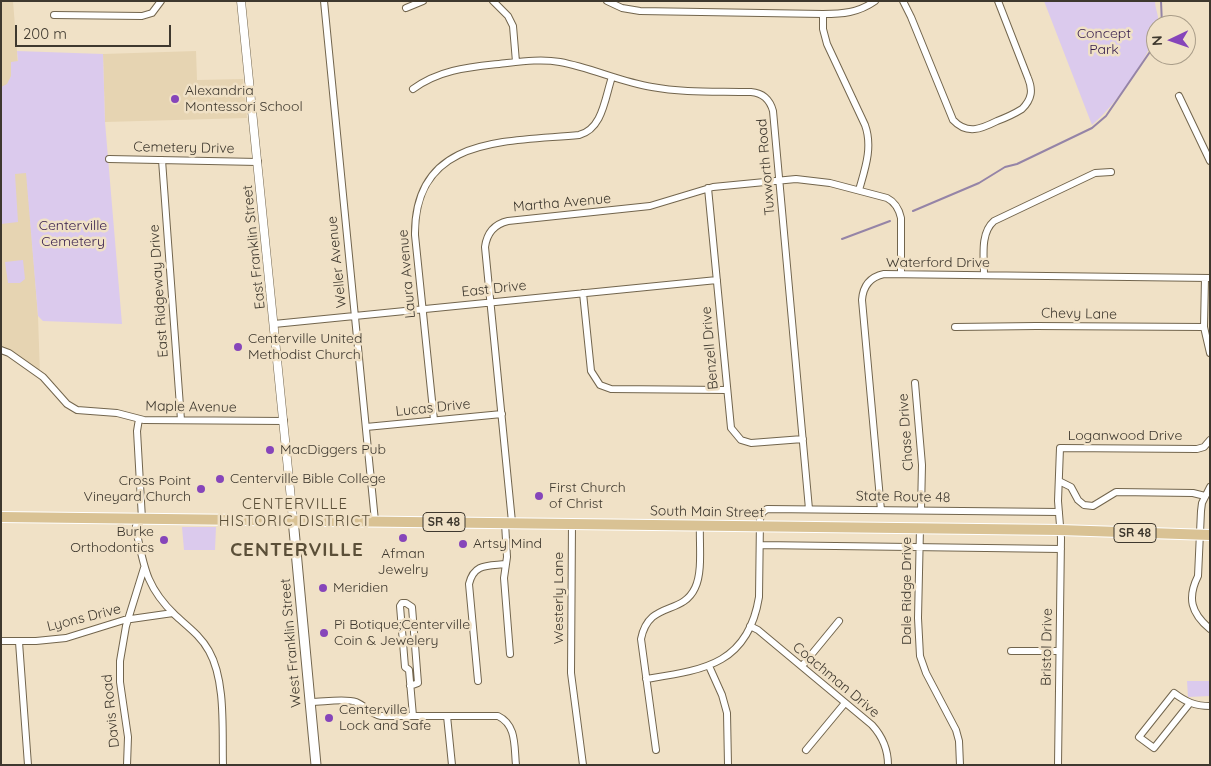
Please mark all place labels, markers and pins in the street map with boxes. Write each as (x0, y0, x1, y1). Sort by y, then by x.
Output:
place label: Alexandria Montessori School (185, 83, 303, 115)
marker: Alexandria Montessori School (169, 93, 181, 105)
place label: Centerville United Methodist Church (248, 331, 362, 364)
marker: Centerville United Methodist Church (232, 341, 244, 353)
place label: MacDiggers Pub (280, 442, 386, 458)
marker: MacDiggers Pub (264, 444, 276, 456)
place label: Centerville Bible College (230, 471, 386, 487)
place label: Cross Point Vineyard Church (84, 473, 191, 506)
marker: Centerville Bible College (214, 473, 226, 485)
place label: First Church of Christ (549, 480, 626, 512)
marker: Cross Point Vineyard Church (195, 483, 207, 495)
marker: First Church of Christ (533, 490, 545, 502)
place label: Burke Orthodontics (70, 524, 154, 556)
marker: Afman Jewelry (397, 532, 409, 544)
marker: Burke Orthodontics (158, 534, 170, 546)
place label: Artsy Mind (473, 536, 542, 552)
marker: Artsy Mind (457, 538, 469, 550)
place label: Afman Jewelry (378, 546, 428, 578)
place label: Meridien (333, 580, 388, 596)
marker: Meridien (317, 582, 329, 594)
place label: Pi Botique;Centerville Coin & Jewelery (334, 617, 470, 650)
marker: Pi Botique;Centerville Coin & Jewelery (318, 627, 330, 639)
place label: Centerville Lock and Safe (339, 702, 431, 734)
marker: Centerville Lock and Safe (323, 712, 335, 724)

